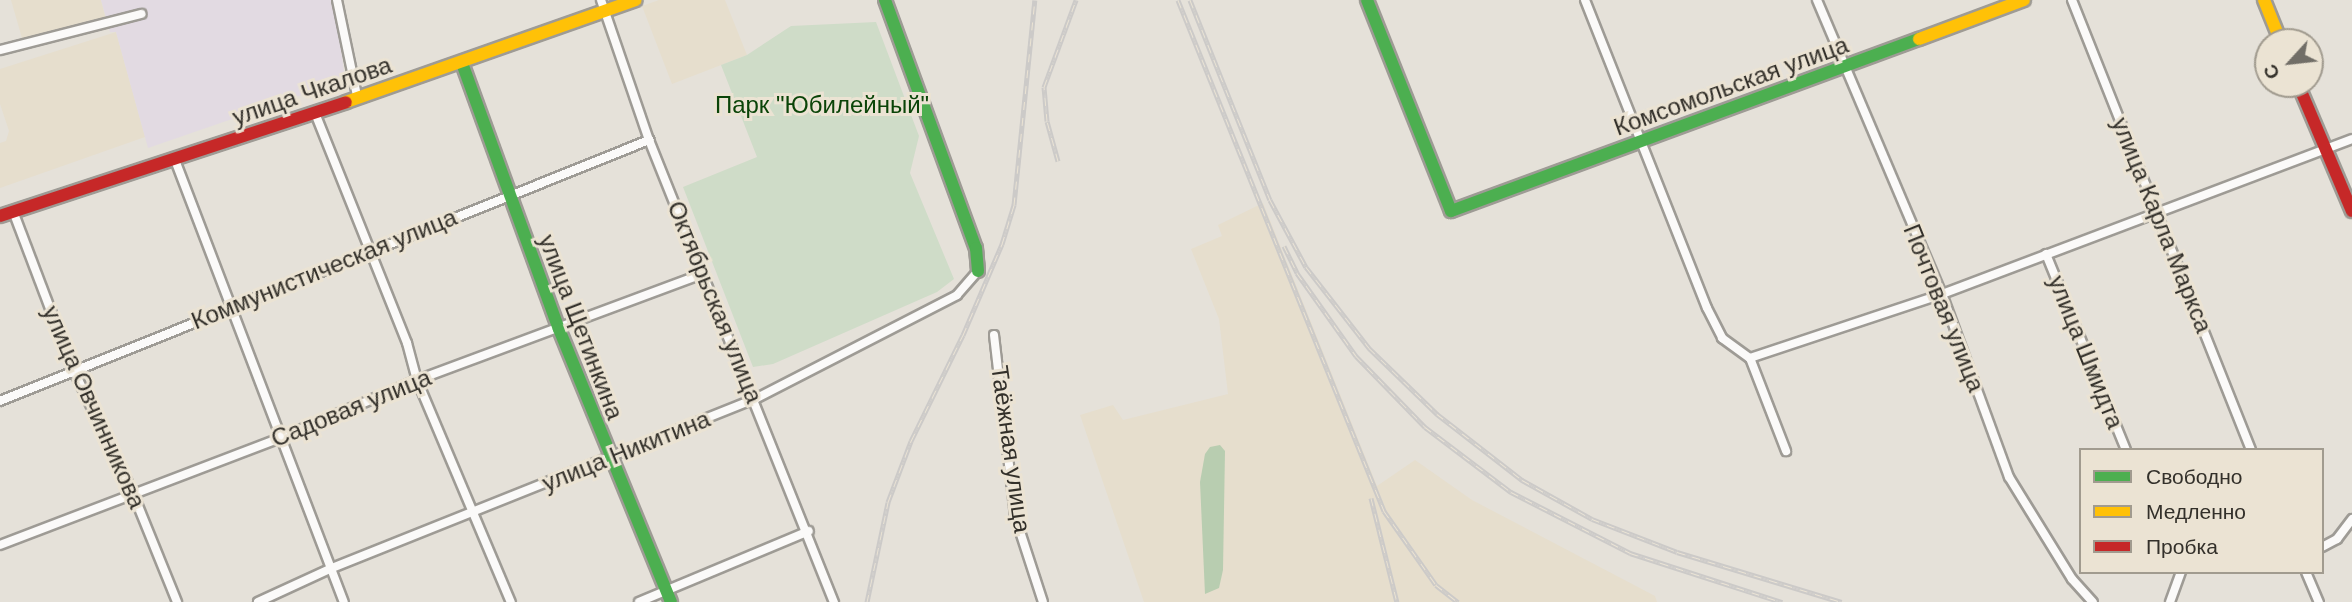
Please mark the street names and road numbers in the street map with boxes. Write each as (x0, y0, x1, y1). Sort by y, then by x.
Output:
street label: Комсомольская улица (1610, 30, 1852, 142)
street label: улица Чкалова (229, 50, 395, 132)
street label: улица Карла Маркса (2106, 113, 2218, 337)
street label: Октябрьская улица (661, 197, 769, 407)
street label: Коммунистическая улица (187, 203, 461, 335)
street label: Почтовая улица (1897, 220, 1991, 396)
street label: улица Щетинкина (532, 230, 630, 424)
street label: улица Шмидта (2042, 271, 2130, 433)
street label: улица Овчинникова (36, 301, 152, 513)
street label: Садовая улица (267, 363, 435, 453)
street label: Таёжная улица (985, 364, 1037, 534)
street label: улица Никитина (538, 404, 714, 498)

